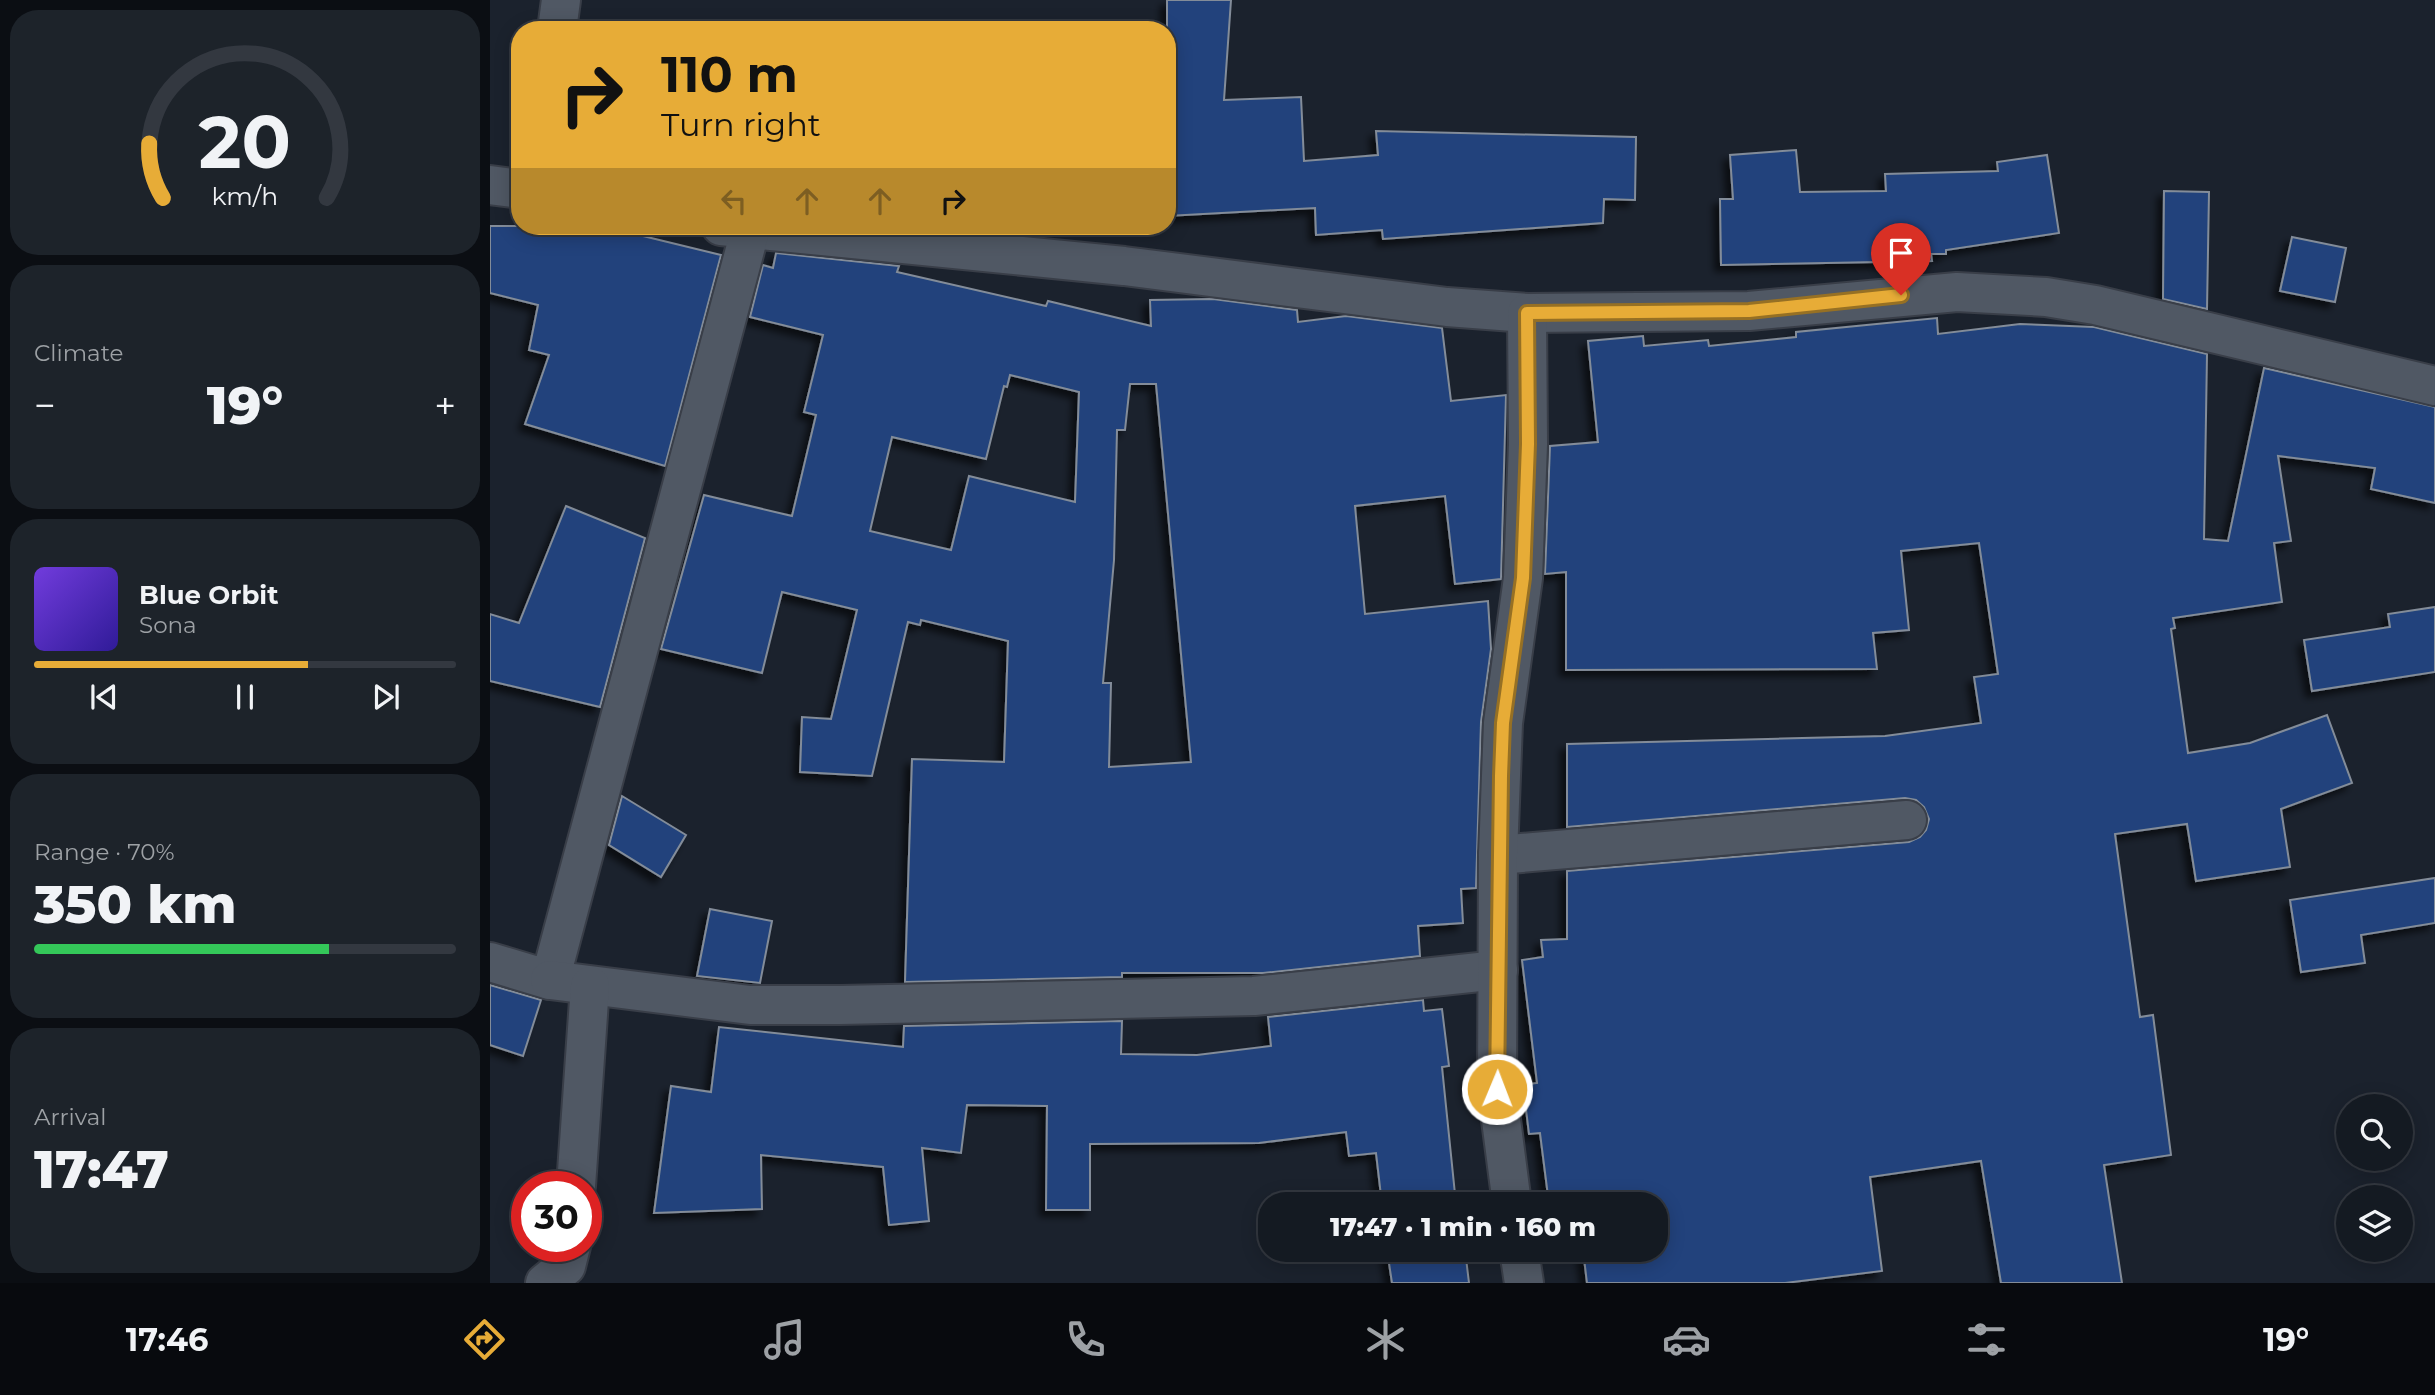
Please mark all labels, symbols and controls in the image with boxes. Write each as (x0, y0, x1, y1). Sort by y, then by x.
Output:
text: 110 m (661, 45, 798, 104)
icon: right (546, 49, 637, 140)
text: 20 (199, 99, 291, 187)
text: Turn right (661, 105, 821, 144)
text: km/h (212, 181, 278, 211)
icon: left (715, 182, 753, 220)
icon: ahead (788, 182, 826, 220)
icon: ahead (861, 182, 899, 220)
icon: right (934, 182, 972, 220)
pin (1871, 223, 1931, 295)
icon: arrive (1882, 234, 1920, 272)
text: Climate (34, 339, 123, 367)
text: 19° (207, 374, 283, 437)
text: − (34, 382, 56, 429)
text: + (434, 382, 456, 429)
text: Blue Orbit (139, 579, 278, 611)
text: Sona (139, 611, 197, 639)
icon: previous (85, 678, 123, 716)
icon: pause (226, 678, 264, 716)
icon: next (367, 678, 405, 716)
text: Range · 70% (34, 838, 175, 866)
text: 350 km (34, 873, 237, 936)
position arrow (1460, 1052, 1534, 1126)
map controls (2336, 1094, 2413, 1262)
button: search (2336, 1094, 2413, 1171)
text: Arrival (34, 1103, 107, 1131)
text: 17:47 (34, 1138, 169, 1201)
speed limit sign: 30 (511, 1171, 602, 1262)
button: layers (2336, 1185, 2413, 1262)
text: 17:47 · 1 min · 160 m (1330, 1211, 1596, 1243)
icon: directions (460, 1315, 509, 1364)
icon: music (760, 1315, 809, 1364)
icon: phone (1061, 1315, 1110, 1364)
icon: climate (1361, 1315, 1410, 1364)
icon: car (1662, 1315, 1711, 1364)
icon: filters (1962, 1315, 2011, 1364)
text: 17:46 (126, 1320, 208, 1359)
text: 19° (2263, 1320, 2309, 1359)

